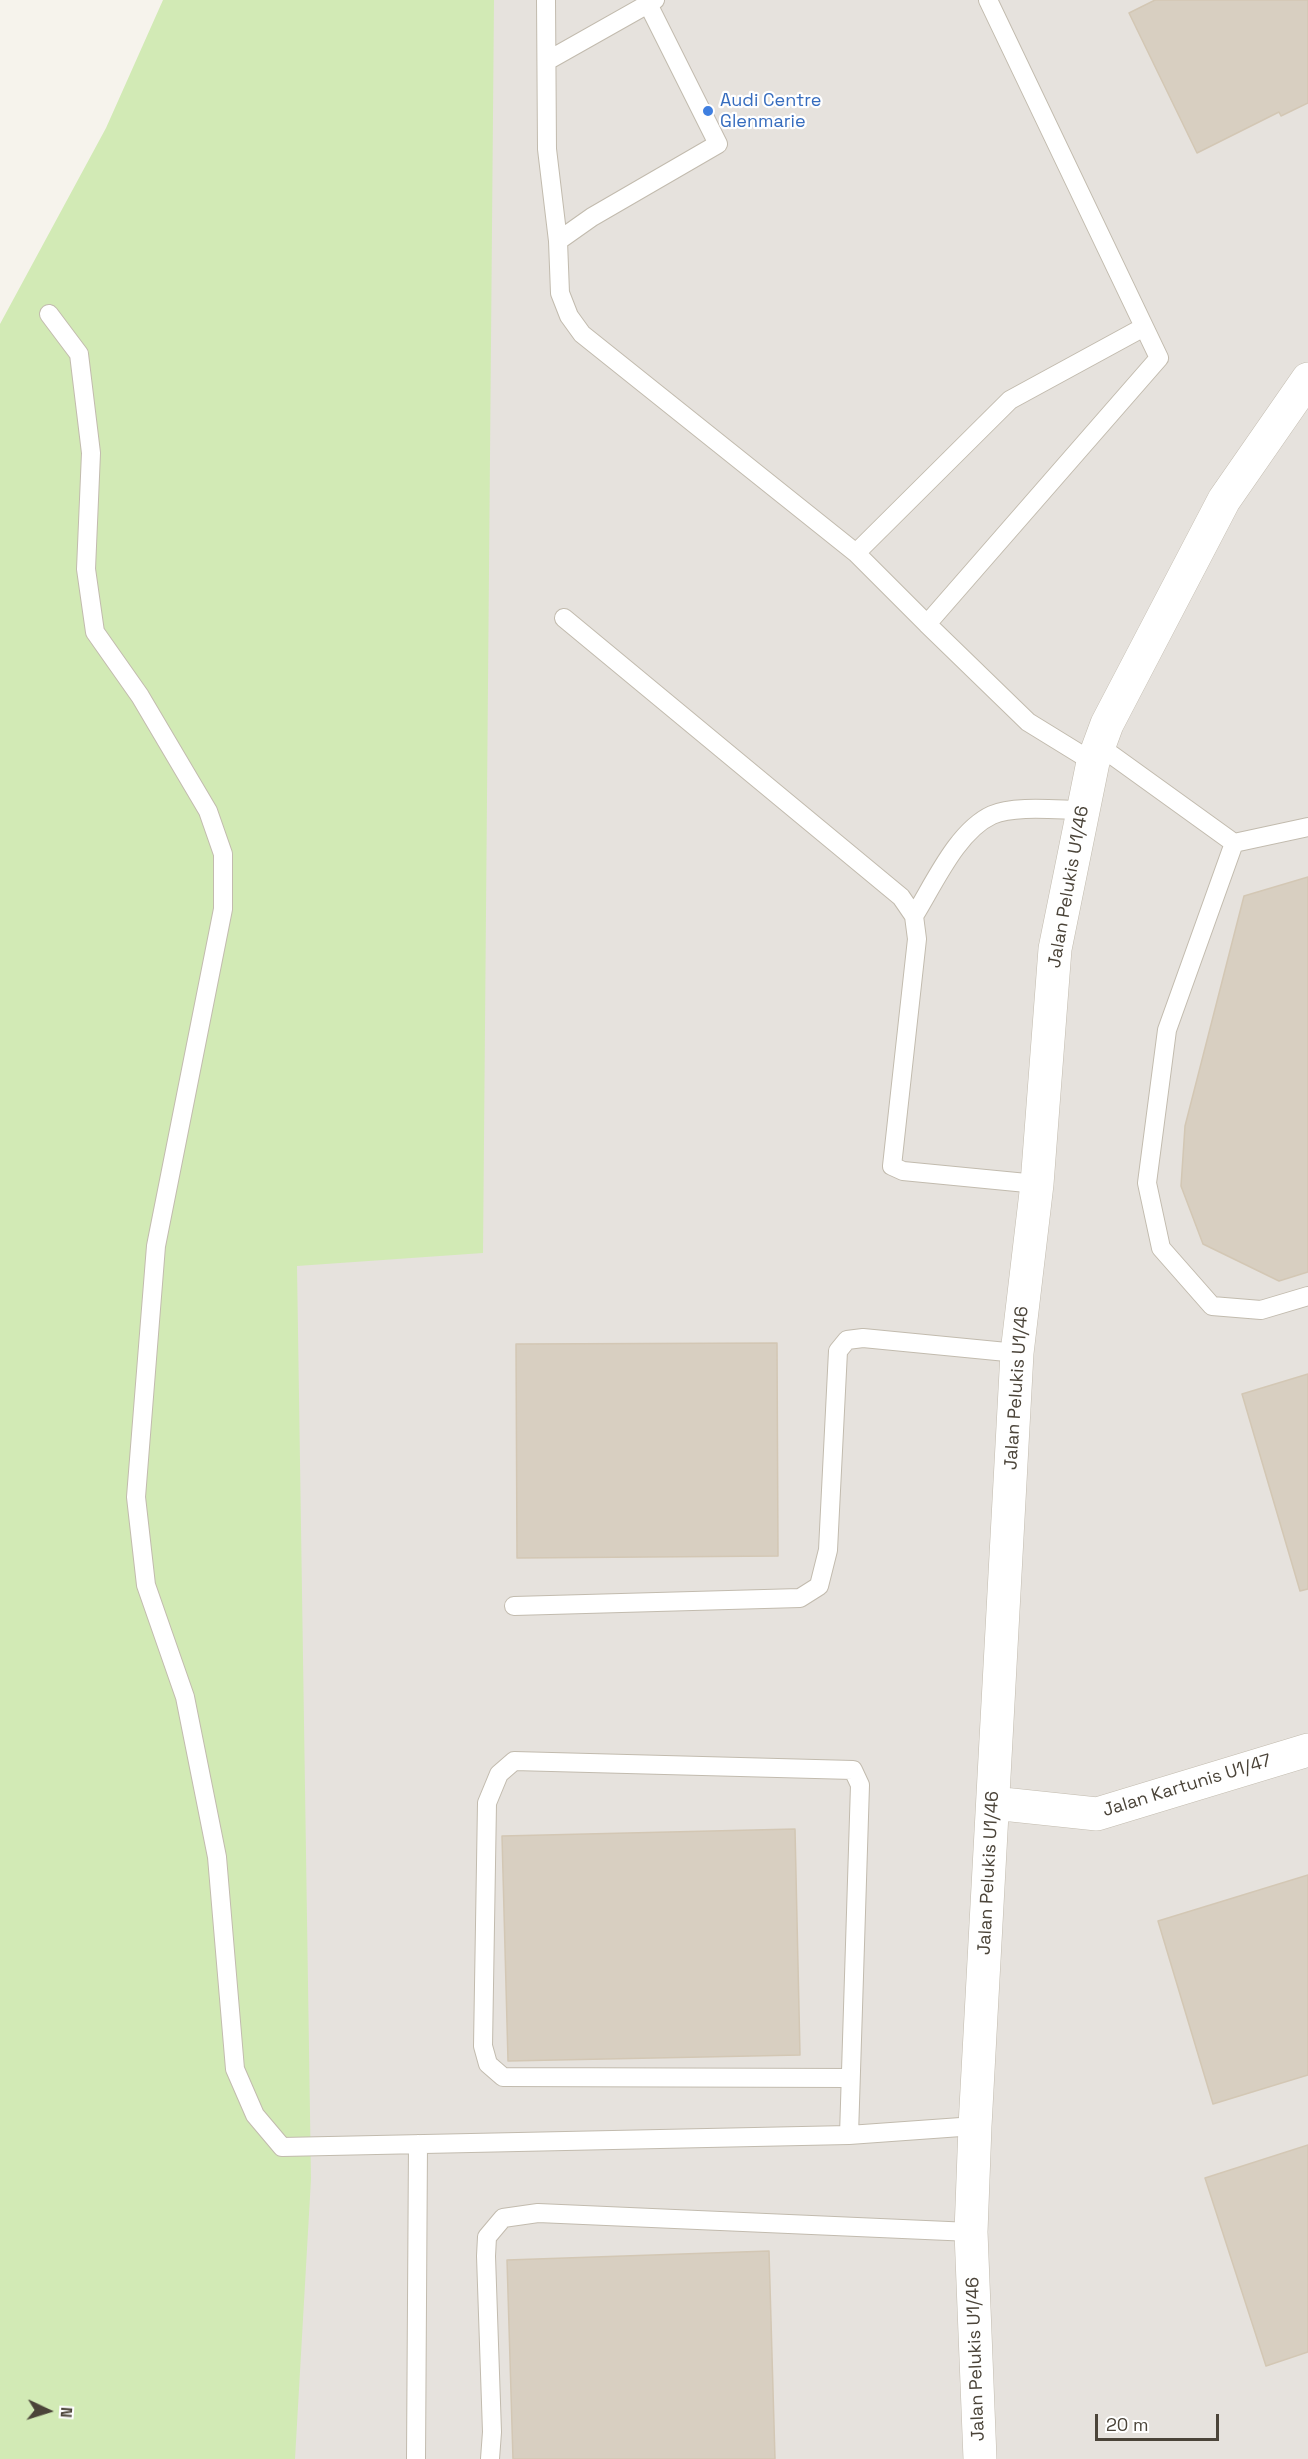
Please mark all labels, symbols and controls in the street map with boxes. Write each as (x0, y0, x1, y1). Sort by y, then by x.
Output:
place label: Audi Centre Glenmarie (720, 90, 821, 132)
marker: Audi Centre Glenmarie (701, 104, 715, 118)
street label: Jalan Pelukis U1/46 (1044, 804, 1094, 970)
street label: Jalan Pelukis U1/46 (1000, 1305, 1034, 1471)
street label: Jalan Kartunis U1/47 (1100, 1750, 1274, 1822)
street label: Jalan Pelukis U1/46 (974, 1790, 1004, 1956)
street label: Jalan Pelukis U1/46 (962, 2277, 990, 2441)
north arrow (18, 2381, 78, 2441)
scale bar (1098, 2402, 1222, 2440)
text: N (56, 2406, 77, 2418)
text: 20 m (1106, 2413, 1149, 2436)

